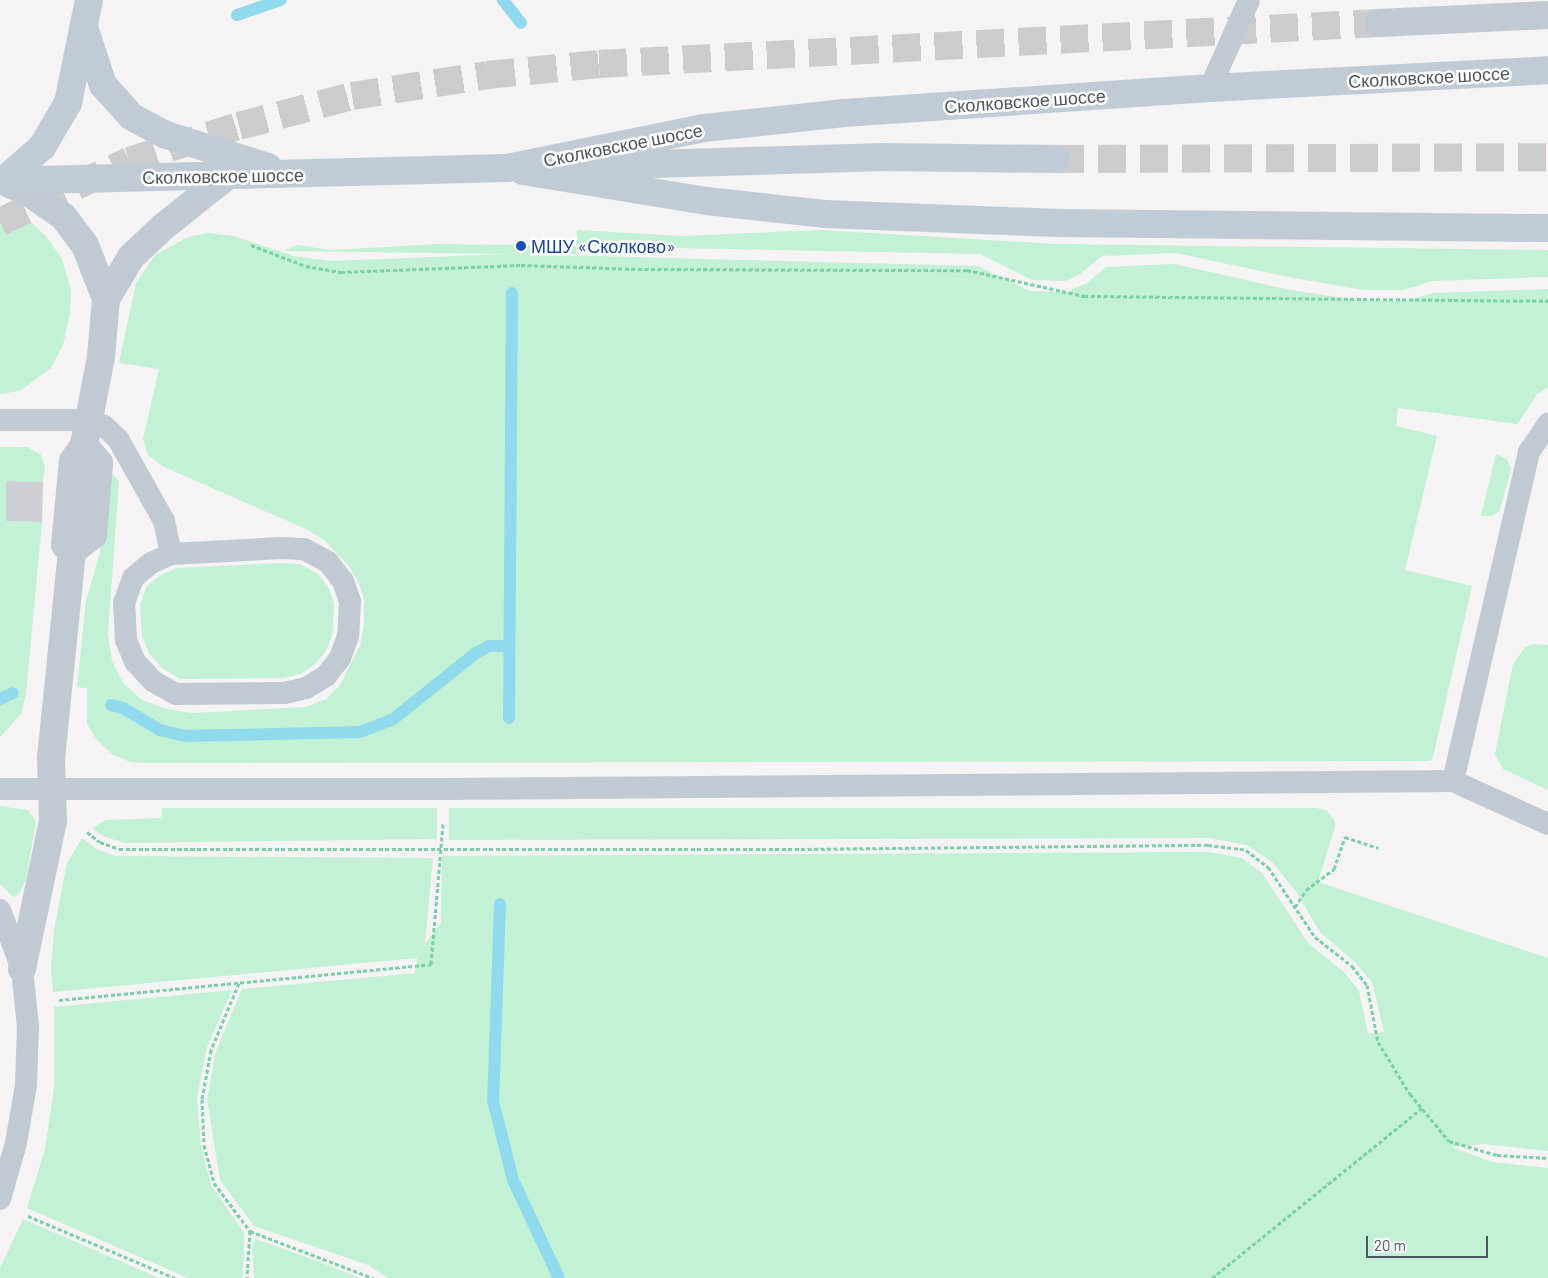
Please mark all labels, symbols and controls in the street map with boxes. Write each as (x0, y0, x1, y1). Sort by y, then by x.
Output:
street label: Сколковское шоссе (1348, 62, 1510, 92)
street label: Сколковское шоссе (944, 85, 1106, 117)
street label: Сколковское шоссе (542, 119, 704, 171)
street label: Сколковское шоссе (142, 164, 304, 188)
place label: МШУ «Сколково» (531, 235, 676, 257)
marker: МШУ «Сколково» (515, 240, 527, 252)
scale bar (1368, 1226, 1490, 1258)
text: 20 m (1374, 1236, 1406, 1254)

